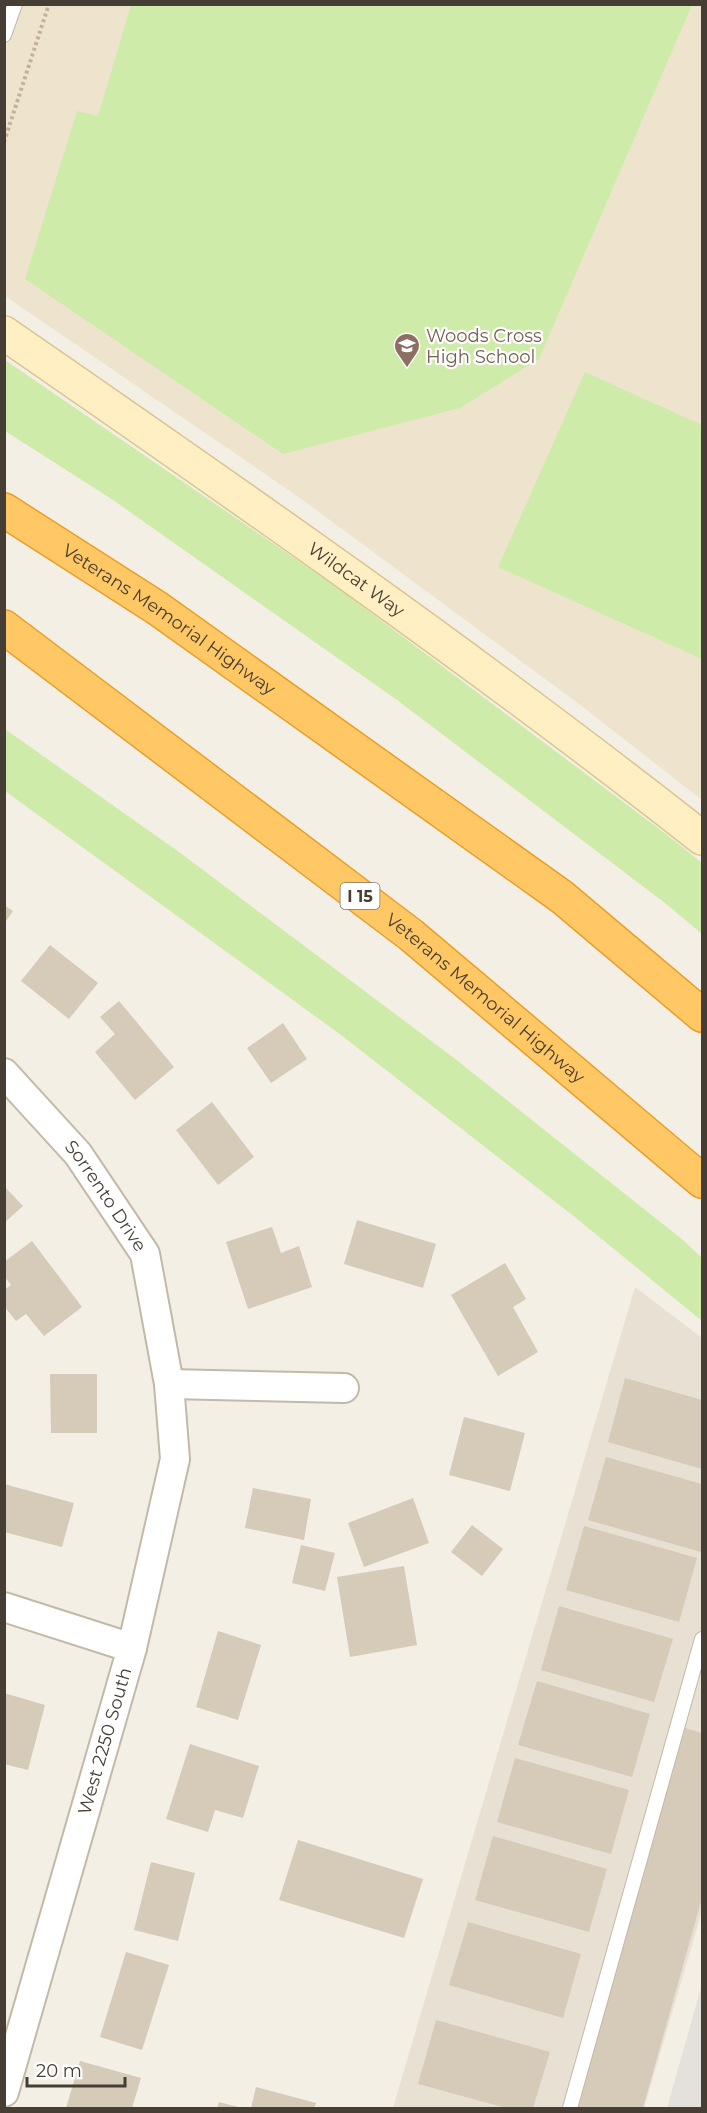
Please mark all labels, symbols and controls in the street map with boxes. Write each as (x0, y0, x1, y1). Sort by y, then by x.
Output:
place label: Woods Cross High School (426, 325, 542, 368)
school or university icon: Woods Cross High School (392, 331, 422, 369)
street label: Wildcat Way (304, 538, 409, 622)
street label: Veterans Memorial Highway (58, 539, 280, 700)
road number: I 15 (340, 883, 380, 909)
street label: Veterans Memorial Highway (381, 909, 589, 1088)
street label: Sorrento Drive (60, 1136, 151, 1256)
street label: West 2250 South (73, 1665, 137, 1817)
scale bar (27, 2050, 124, 2088)
text: 20 m (36, 2060, 82, 2082)

